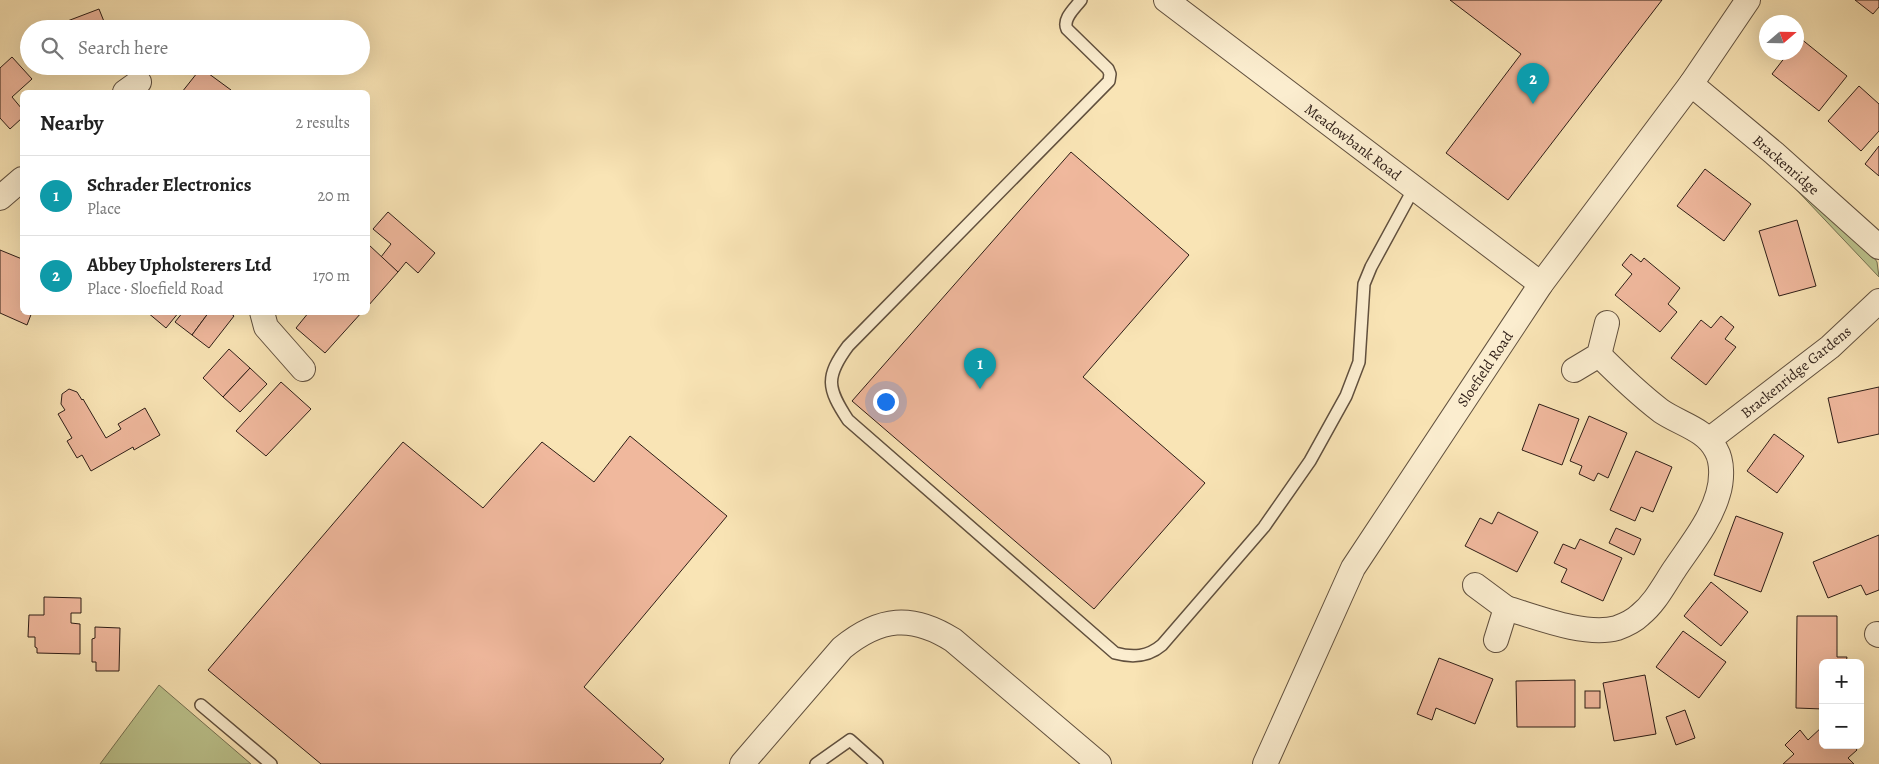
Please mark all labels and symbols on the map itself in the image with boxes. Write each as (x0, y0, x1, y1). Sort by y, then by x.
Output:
north arrow (1759, 15, 1804, 60)
pin: 2 (1517, 63, 1549, 104)
street label: Meadowbank Road (1300, 99, 1406, 186)
street label: Brackenridge (1748, 131, 1824, 200)
street label: Brackenridge Gardens (1737, 321, 1855, 423)
street label: Sloefield Road (1452, 327, 1518, 411)
pin: 1 (964, 348, 996, 389)
your location (873, 389, 899, 415)

